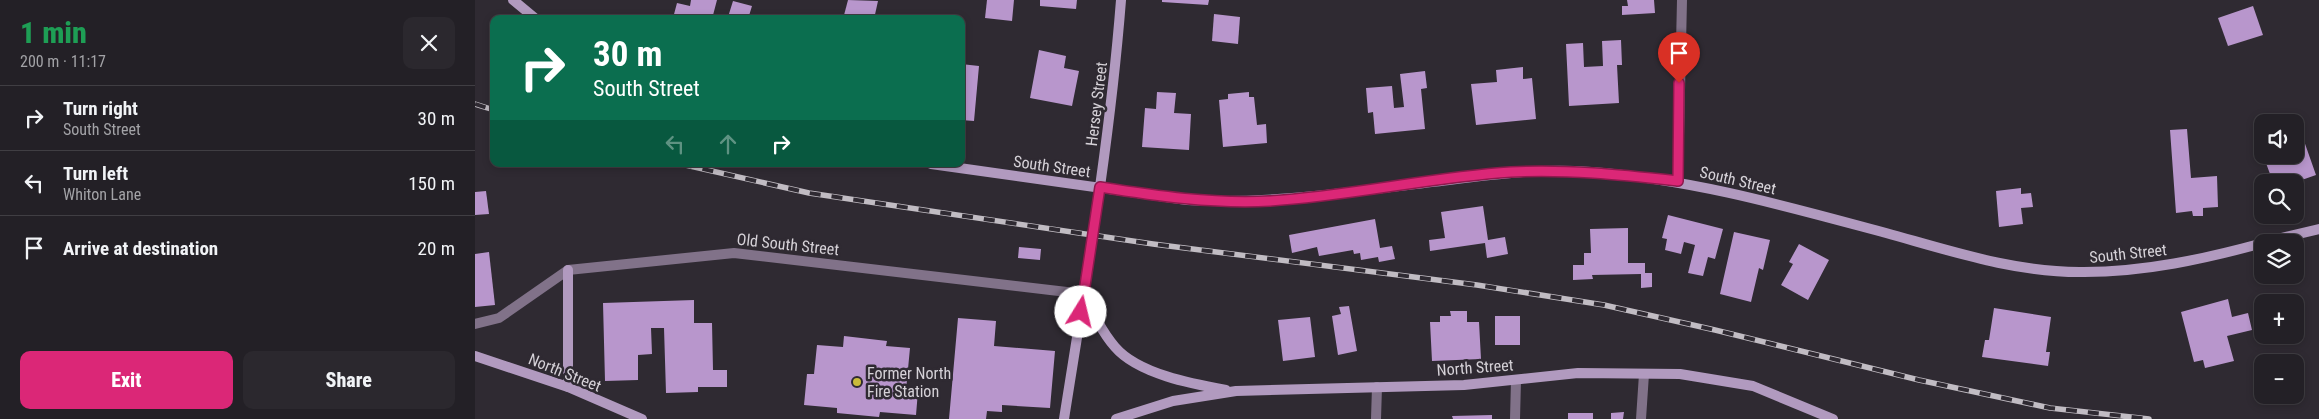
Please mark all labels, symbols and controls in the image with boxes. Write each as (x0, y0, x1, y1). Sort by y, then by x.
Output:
text: 1 min (20, 15, 87, 50)
button: close (403, 17, 455, 69)
pin (1658, 32, 1700, 83)
text: 30 m (593, 34, 662, 75)
icon: right (510, 35, 575, 100)
icon: arrive (1665, 39, 1693, 67)
text: 200 m · 11:17 (20, 52, 106, 71)
street label: Hersey Street (1082, 61, 1111, 147)
text: South Street (593, 76, 700, 101)
text: Turn right (63, 97, 138, 120)
icon: right (20, 104, 48, 132)
text: 30 m (418, 107, 455, 130)
map controls (2254, 114, 2304, 404)
button: sound (2254, 114, 2304, 164)
text: South Street (63, 120, 141, 139)
icon: left (661, 130, 689, 158)
icon: ahead (714, 130, 742, 158)
icon: right (767, 130, 795, 158)
street label: South Street (1012, 152, 1092, 181)
text: Turn left (63, 162, 128, 185)
street label: South Street (1698, 162, 1778, 199)
icon: left (20, 169, 48, 197)
text: 150 m (408, 172, 455, 195)
button: search (2254, 174, 2304, 224)
text: Whiton Lane (63, 185, 141, 204)
street label: Old South Street (736, 230, 840, 259)
icon: arrive (20, 234, 48, 262)
button: layers (2254, 234, 2304, 284)
text: Arrive at destination (63, 237, 218, 260)
text: 20 m (418, 237, 455, 260)
street label: South Street (2088, 240, 2168, 267)
position arrow (1054, 285, 1106, 337)
button: + (2254, 294, 2304, 344)
street label: North Street (526, 349, 604, 396)
button: Exit (20, 351, 233, 409)
button: Share (243, 351, 455, 409)
button: − (2254, 354, 2304, 404)
street label: North Street (1436, 355, 1514, 380)
place label: Former North Fire Station (867, 364, 951, 401)
marker: Former North Fire Station (851, 376, 863, 388)

